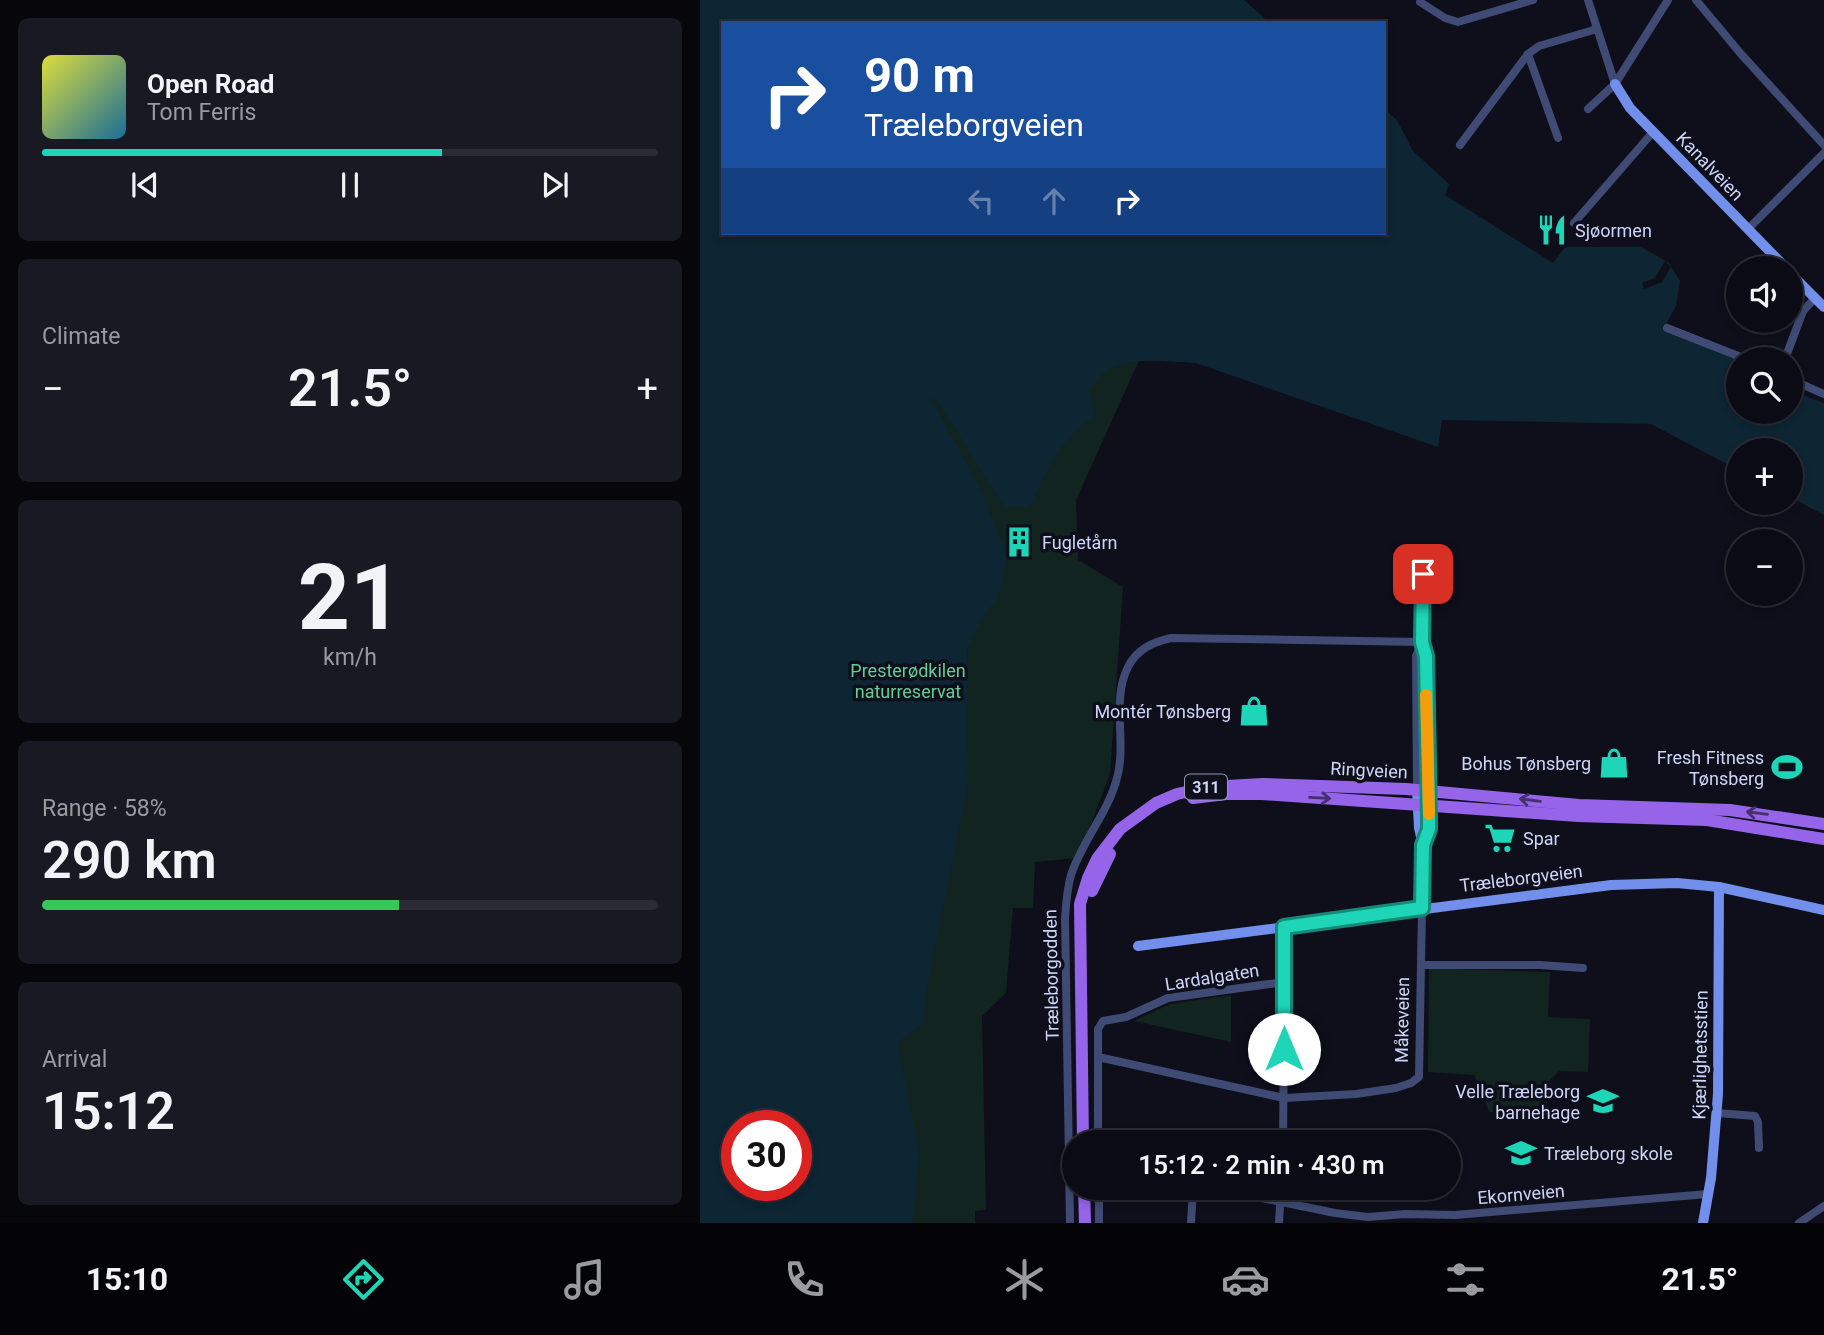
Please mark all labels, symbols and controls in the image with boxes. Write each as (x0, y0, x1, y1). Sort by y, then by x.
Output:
text: 90 m (864, 47, 975, 104)
icon: right (749, 49, 840, 140)
text: Open Road (147, 69, 275, 99)
text: Tom Ferris (147, 99, 256, 126)
text: Træleborgveien (864, 106, 1084, 144)
street label: Kanalveien (1672, 127, 1748, 205)
icon: previous (126, 166, 164, 204)
icon: pause (331, 166, 369, 204)
icon: next (536, 166, 574, 204)
icon: left (962, 182, 1000, 220)
icon: ahead (1035, 182, 1073, 220)
icon: right (1108, 182, 1146, 220)
restaurant icon: Sjøormen (1535, 213, 1569, 247)
place label: Sjøormen (1575, 220, 1652, 241)
map controls (1726, 256, 1803, 606)
button: sound (1726, 256, 1803, 333)
text: Climate (42, 323, 121, 350)
button: search (1726, 347, 1803, 424)
text: 21.5° (288, 358, 412, 419)
text: − (42, 367, 64, 411)
text: + (636, 367, 658, 411)
button: + (1726, 438, 1803, 515)
building icon: Fugletårn (1002, 525, 1036, 559)
button: − (1726, 529, 1803, 606)
place label: Fugletårn (1042, 532, 1117, 553)
pin (1393, 544, 1453, 604)
text: 21 (298, 545, 402, 651)
icon: arrive (1404, 555, 1442, 593)
text: km/h (323, 644, 377, 671)
park label: Presterødkilen naturreservat (850, 660, 966, 702)
shop icon: Montér Tønsberg (1237, 694, 1271, 728)
place label: Montér Tønsberg (1094, 701, 1231, 722)
shop icon: Bohus Tønsberg (1597, 746, 1631, 780)
place label: Fresh Fitness Tønsberg (1657, 747, 1764, 789)
sports icon: Fresh Fitness Tønsberg (1770, 750, 1804, 784)
place label: Bohus Tønsberg (1461, 753, 1591, 774)
street label: Ringveien (1330, 757, 1408, 783)
road number: 311 (1185, 774, 1227, 800)
one-way arrow (1308, 791, 1331, 804)
one-way arrow (1519, 793, 1542, 806)
text: Range · 58% (42, 795, 167, 822)
one-way arrow (1746, 807, 1769, 820)
supermarket icon: Spar (1483, 821, 1517, 855)
place label: Spar (1523, 828, 1560, 849)
text: 290 km (42, 830, 217, 891)
street label: Træleborgveien (1458, 860, 1584, 896)
street label: Træleborgodden (1039, 909, 1063, 1041)
street label: Lardalgaten (1163, 959, 1261, 995)
street label: Måkeveien (1391, 977, 1413, 1063)
street label: Kjærlighetsstien (1688, 990, 1712, 1120)
position arrow (1247, 1012, 1321, 1086)
text: Arrival (42, 1046, 107, 1073)
text: 15:12 (42, 1081, 175, 1142)
place label: Velle Træleborg barnehage (1455, 1081, 1580, 1123)
school or university icon: Velle Træleborg barnehage (1586, 1084, 1620, 1118)
speed limit sign: 30 (721, 1110, 812, 1201)
school or university icon: Træleborg skole (1504, 1136, 1538, 1170)
place label: Træleborg skole (1544, 1143, 1673, 1164)
text: 15:12 · 2 min · 430 m (1138, 1150, 1385, 1180)
street label: Ekornveien (1476, 1180, 1566, 1208)
icon: directions (339, 1255, 388, 1304)
icon: music (560, 1255, 609, 1304)
icon: phone (780, 1255, 829, 1304)
icon: climate (1000, 1255, 1049, 1304)
icon: car (1221, 1255, 1270, 1304)
icon: filters (1441, 1255, 1490, 1304)
text: 15:10 (86, 1260, 168, 1298)
text: 21.5° (1661, 1260, 1738, 1298)

